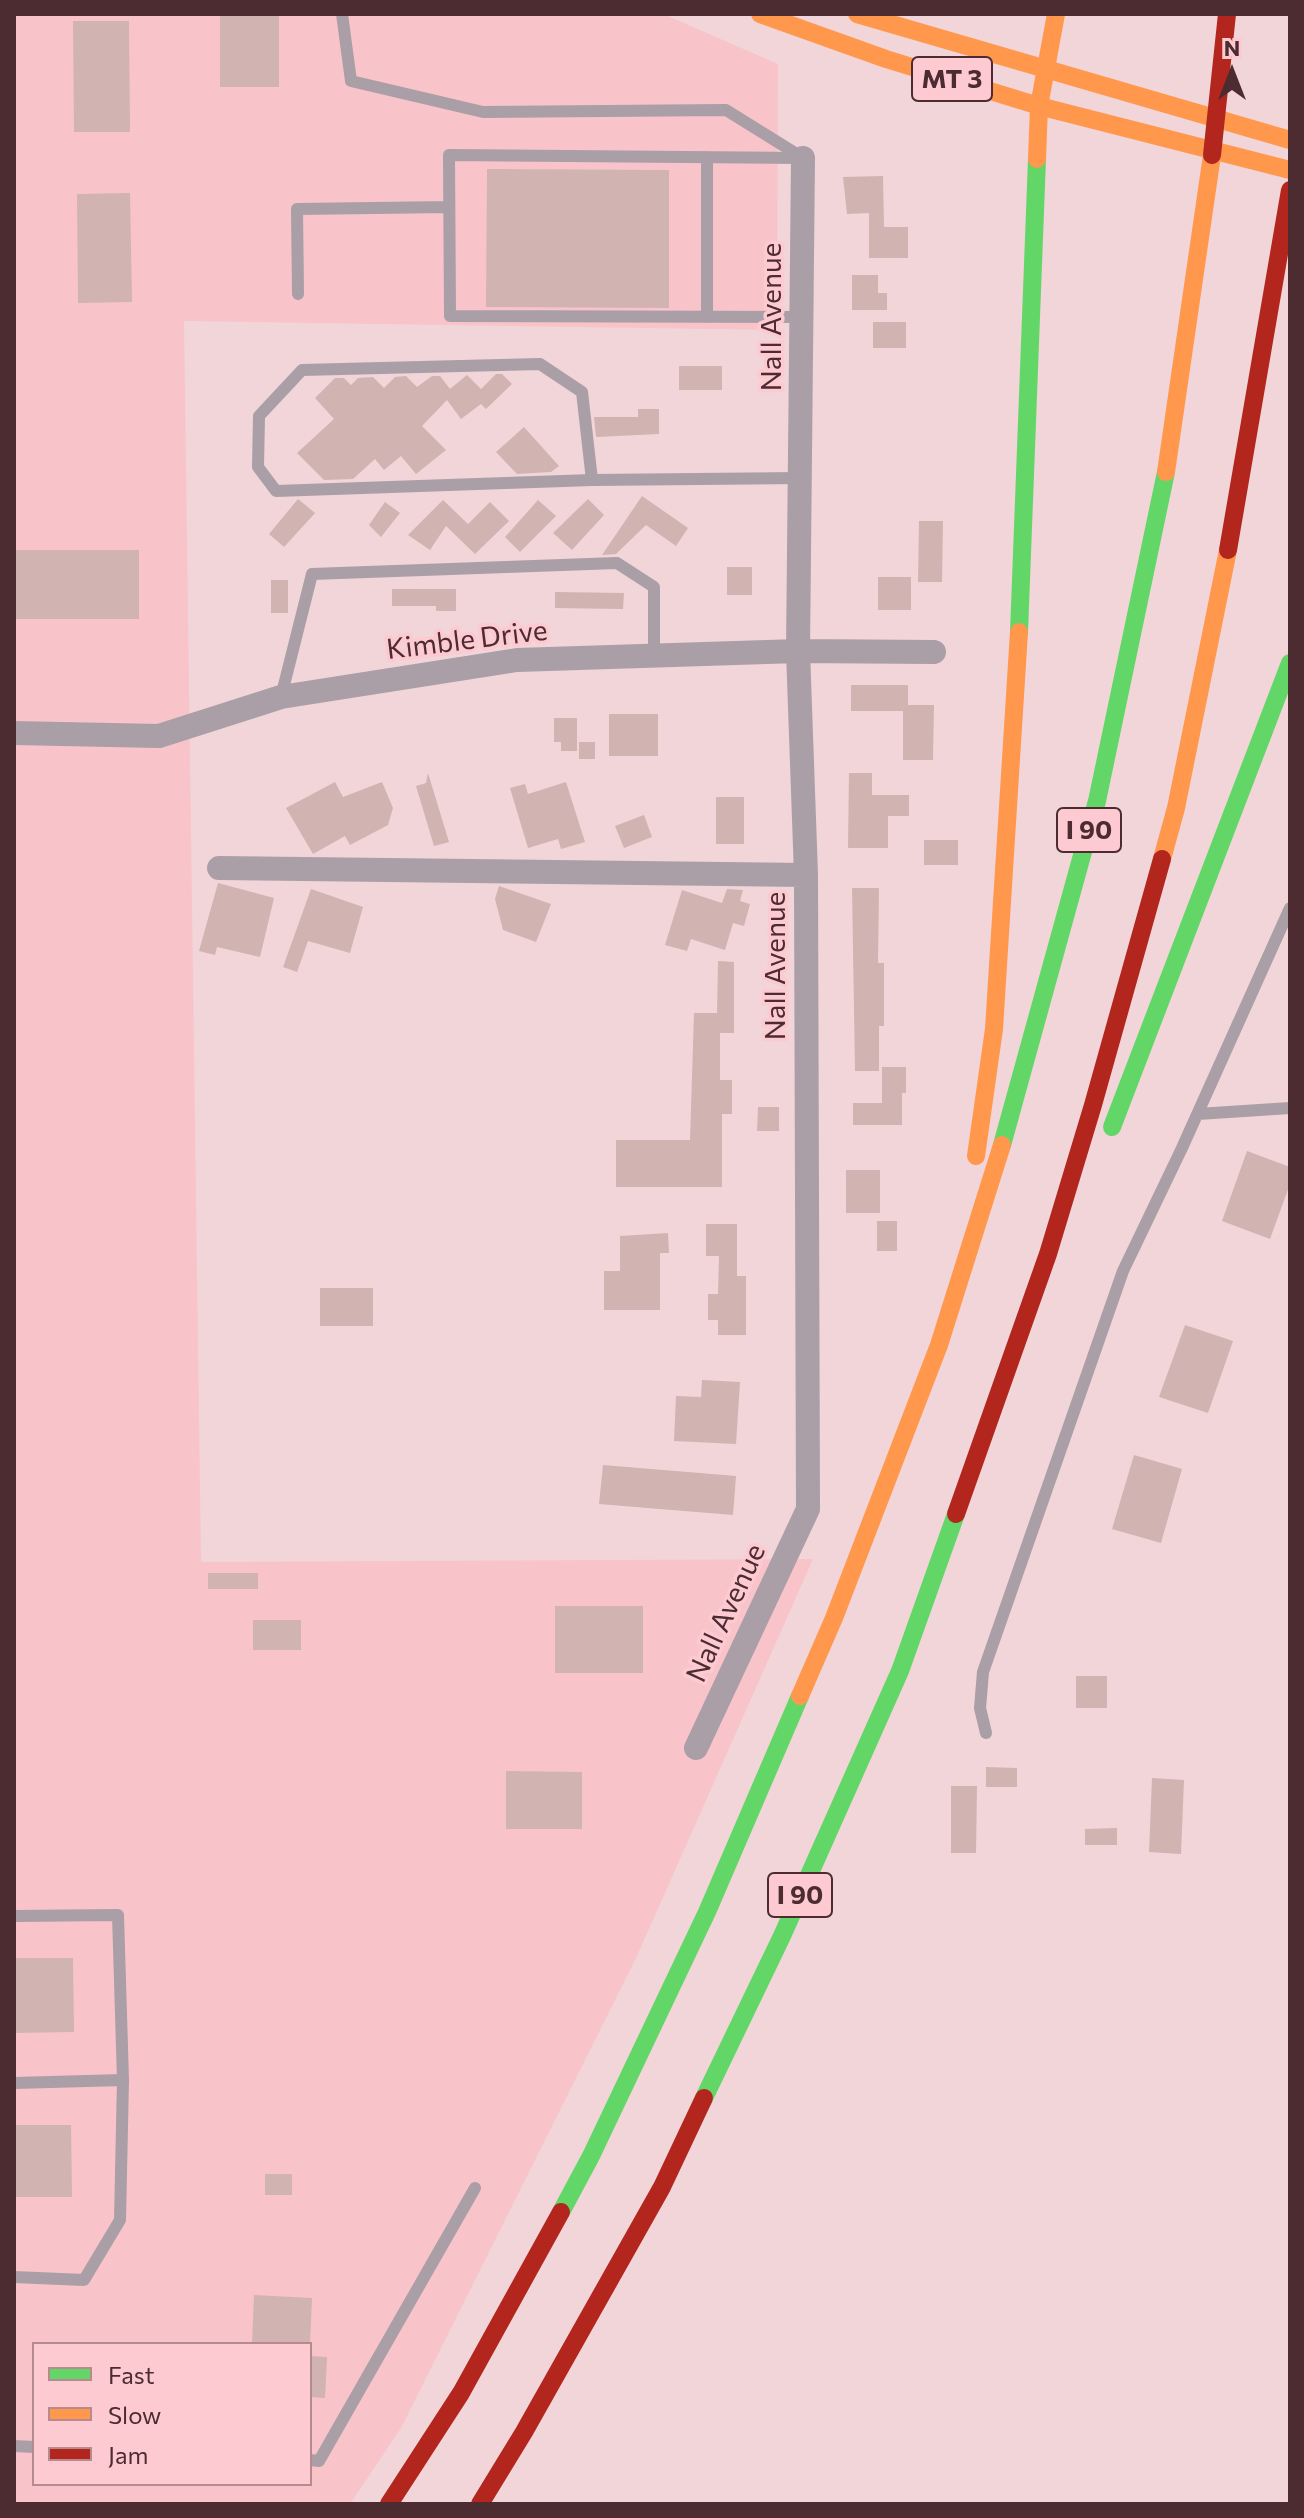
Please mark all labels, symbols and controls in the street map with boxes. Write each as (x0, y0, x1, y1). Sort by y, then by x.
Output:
north arrow (1192, 32, 1272, 112)
text: N (1224, 34, 1240, 61)
road number: MT 3 (912, 57, 992, 101)
street label: Nall Avenue (755, 243, 789, 391)
street label: Kimble Drive (385, 613, 549, 667)
road number: I 90 (1057, 808, 1121, 852)
street label: Nall Avenue (759, 892, 793, 1040)
street label: Nall Avenue (679, 1539, 773, 1687)
road number: I 90 (768, 1873, 832, 1917)
legend (32, 2342, 312, 2486)
text: Fast (108, 2360, 155, 2389)
text: Slow (108, 2400, 161, 2429)
text: Jam (108, 2440, 148, 2469)

